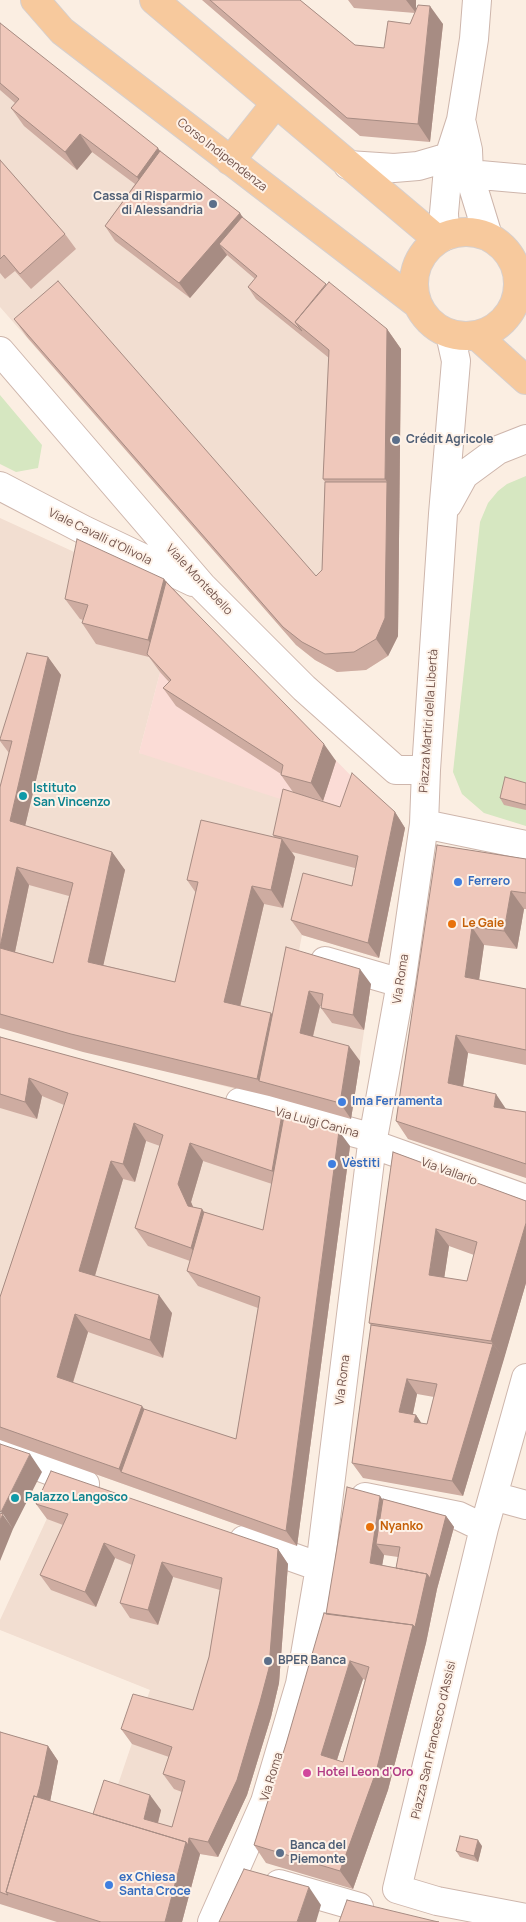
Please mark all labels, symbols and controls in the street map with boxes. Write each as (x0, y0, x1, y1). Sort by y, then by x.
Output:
street label: Corso Indipendenza (174, 115, 270, 195)
place label: Cassa di Risparmio di Alessandria (93, 190, 203, 218)
marker: Cassa di Risparmio di Alessandria (207, 198, 219, 210)
place label: Crédit Agricole (406, 433, 494, 447)
marker: Crédit Agricole (390, 434, 402, 446)
street label: Viale Cavalli d'Olivola (46, 506, 154, 568)
street label: Viale Montebello (163, 542, 235, 618)
street label: Piazza Martiri della Libertà (417, 649, 441, 793)
place label: Istituto San Vincenzo (33, 782, 111, 810)
marker: Istituto San Vincenzo (17, 790, 29, 802)
place label: Ferrero (468, 875, 510, 889)
marker: Ferrero (452, 876, 464, 888)
place label: Le Gaie (462, 917, 504, 931)
marker: Le Gaie (446, 918, 458, 930)
street label: Via Roma (390, 953, 412, 1005)
place label: Ima Ferramenta (352, 1095, 442, 1109)
marker: Ima Ferramenta (336, 1096, 348, 1108)
street label: Via Luigi Canina (274, 1105, 360, 1141)
street label: Via Vallario (419, 1155, 479, 1189)
place label: Vèstiti (342, 1157, 380, 1171)
marker: Vèstiti (326, 1158, 338, 1170)
street label: Via Roma (333, 1354, 353, 1406)
place label: Palazzo Langosco (25, 1491, 128, 1505)
marker: Palazzo Langosco (9, 1492, 21, 1504)
place label: Nyanko (380, 1520, 423, 1534)
marker: Nyanko (364, 1521, 376, 1533)
place label: BPER Banca (278, 1654, 346, 1668)
marker: BPER Banca (262, 1655, 274, 1667)
street label: Piazza San Francesco d'Assisi (409, 1660, 459, 1820)
street label: Via Roma (258, 1751, 286, 1803)
place label: Hotel Leon d'Oro (317, 1766, 413, 1780)
marker: Hotel Leon d'Oro (301, 1767, 313, 1779)
place label: Banca del Piemonte (290, 1839, 346, 1867)
marker: Banca del Piemonte (274, 1847, 286, 1859)
place label: ex Chiesa Santa Croce (119, 1871, 191, 1899)
marker: ex Chiesa Santa Croce (103, 1879, 115, 1891)

